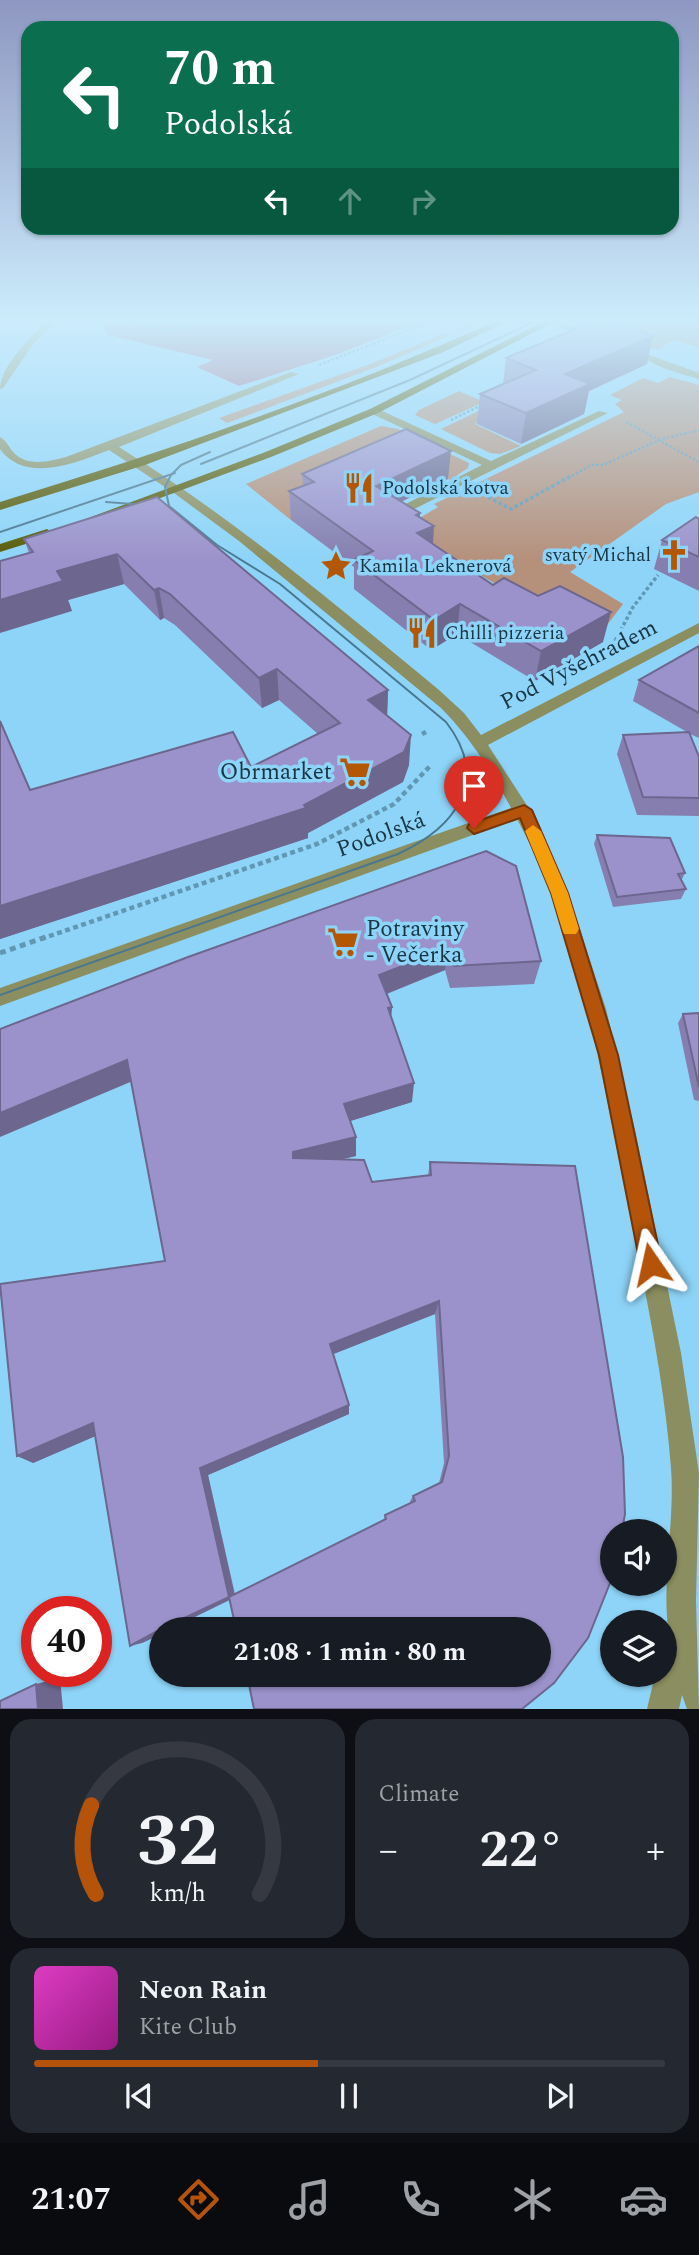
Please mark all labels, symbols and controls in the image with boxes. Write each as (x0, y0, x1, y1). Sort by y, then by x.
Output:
text: 70 m (164, 32, 275, 107)
icon: left (49, 49, 140, 140)
text: Podolská (164, 100, 293, 149)
icon: left (258, 182, 296, 220)
icon: ahead (331, 182, 369, 220)
icon: right (404, 182, 442, 220)
restaurant icon: Podolská kotva (342, 471, 376, 505)
place label: Podolská kotva (382, 474, 509, 503)
church icon: svatý Michal (657, 538, 691, 572)
place label: svatý Michal (545, 541, 651, 570)
place icon: Kamila Leknerová (319, 549, 353, 583)
place label: Kamila Leknerová (359, 552, 512, 581)
street label: Pod Vyšehradem (494, 610, 664, 720)
restaurant icon: Chilli pizzeria (405, 616, 439, 650)
place label: Chilli pizzeria (445, 619, 565, 648)
place label: Obrmarket (220, 755, 332, 790)
supermarket icon: Obrmarket (338, 755, 372, 789)
pin (444, 756, 504, 828)
icon: arrive (455, 767, 493, 805)
street label: Podolská (332, 803, 430, 867)
place label: Potraviny - Večerka (366, 912, 465, 973)
supermarket icon: Potraviny - Večerka (326, 925, 360, 959)
position arrow (614, 1227, 688, 1301)
map controls (600, 1519, 677, 1687)
button: sound (600, 1519, 677, 1596)
speed limit sign: 40 (21, 1596, 112, 1687)
button: layers (600, 1610, 677, 1687)
text: 21:08 · 1 min · 80 m (234, 1632, 466, 1672)
text: Climate (379, 1777, 459, 1812)
text: 32 (136, 1788, 218, 1899)
text: 22° (480, 1811, 564, 1890)
text: − (379, 1822, 398, 1880)
text: + (646, 1822, 665, 1880)
text: km/h (149, 1875, 205, 1913)
text: Neon Rain (139, 1970, 267, 2010)
text: Kite Club (139, 2010, 237, 2045)
icon: previous (120, 2077, 158, 2115)
icon: pause (330, 2077, 368, 2115)
icon: next (541, 2077, 579, 2115)
text: 21:07 (31, 2175, 112, 2224)
icon: directions (174, 2175, 223, 2224)
icon: music (285, 2175, 334, 2224)
icon: phone (396, 2175, 445, 2224)
icon: climate (508, 2175, 557, 2224)
icon: car (619, 2175, 668, 2224)

